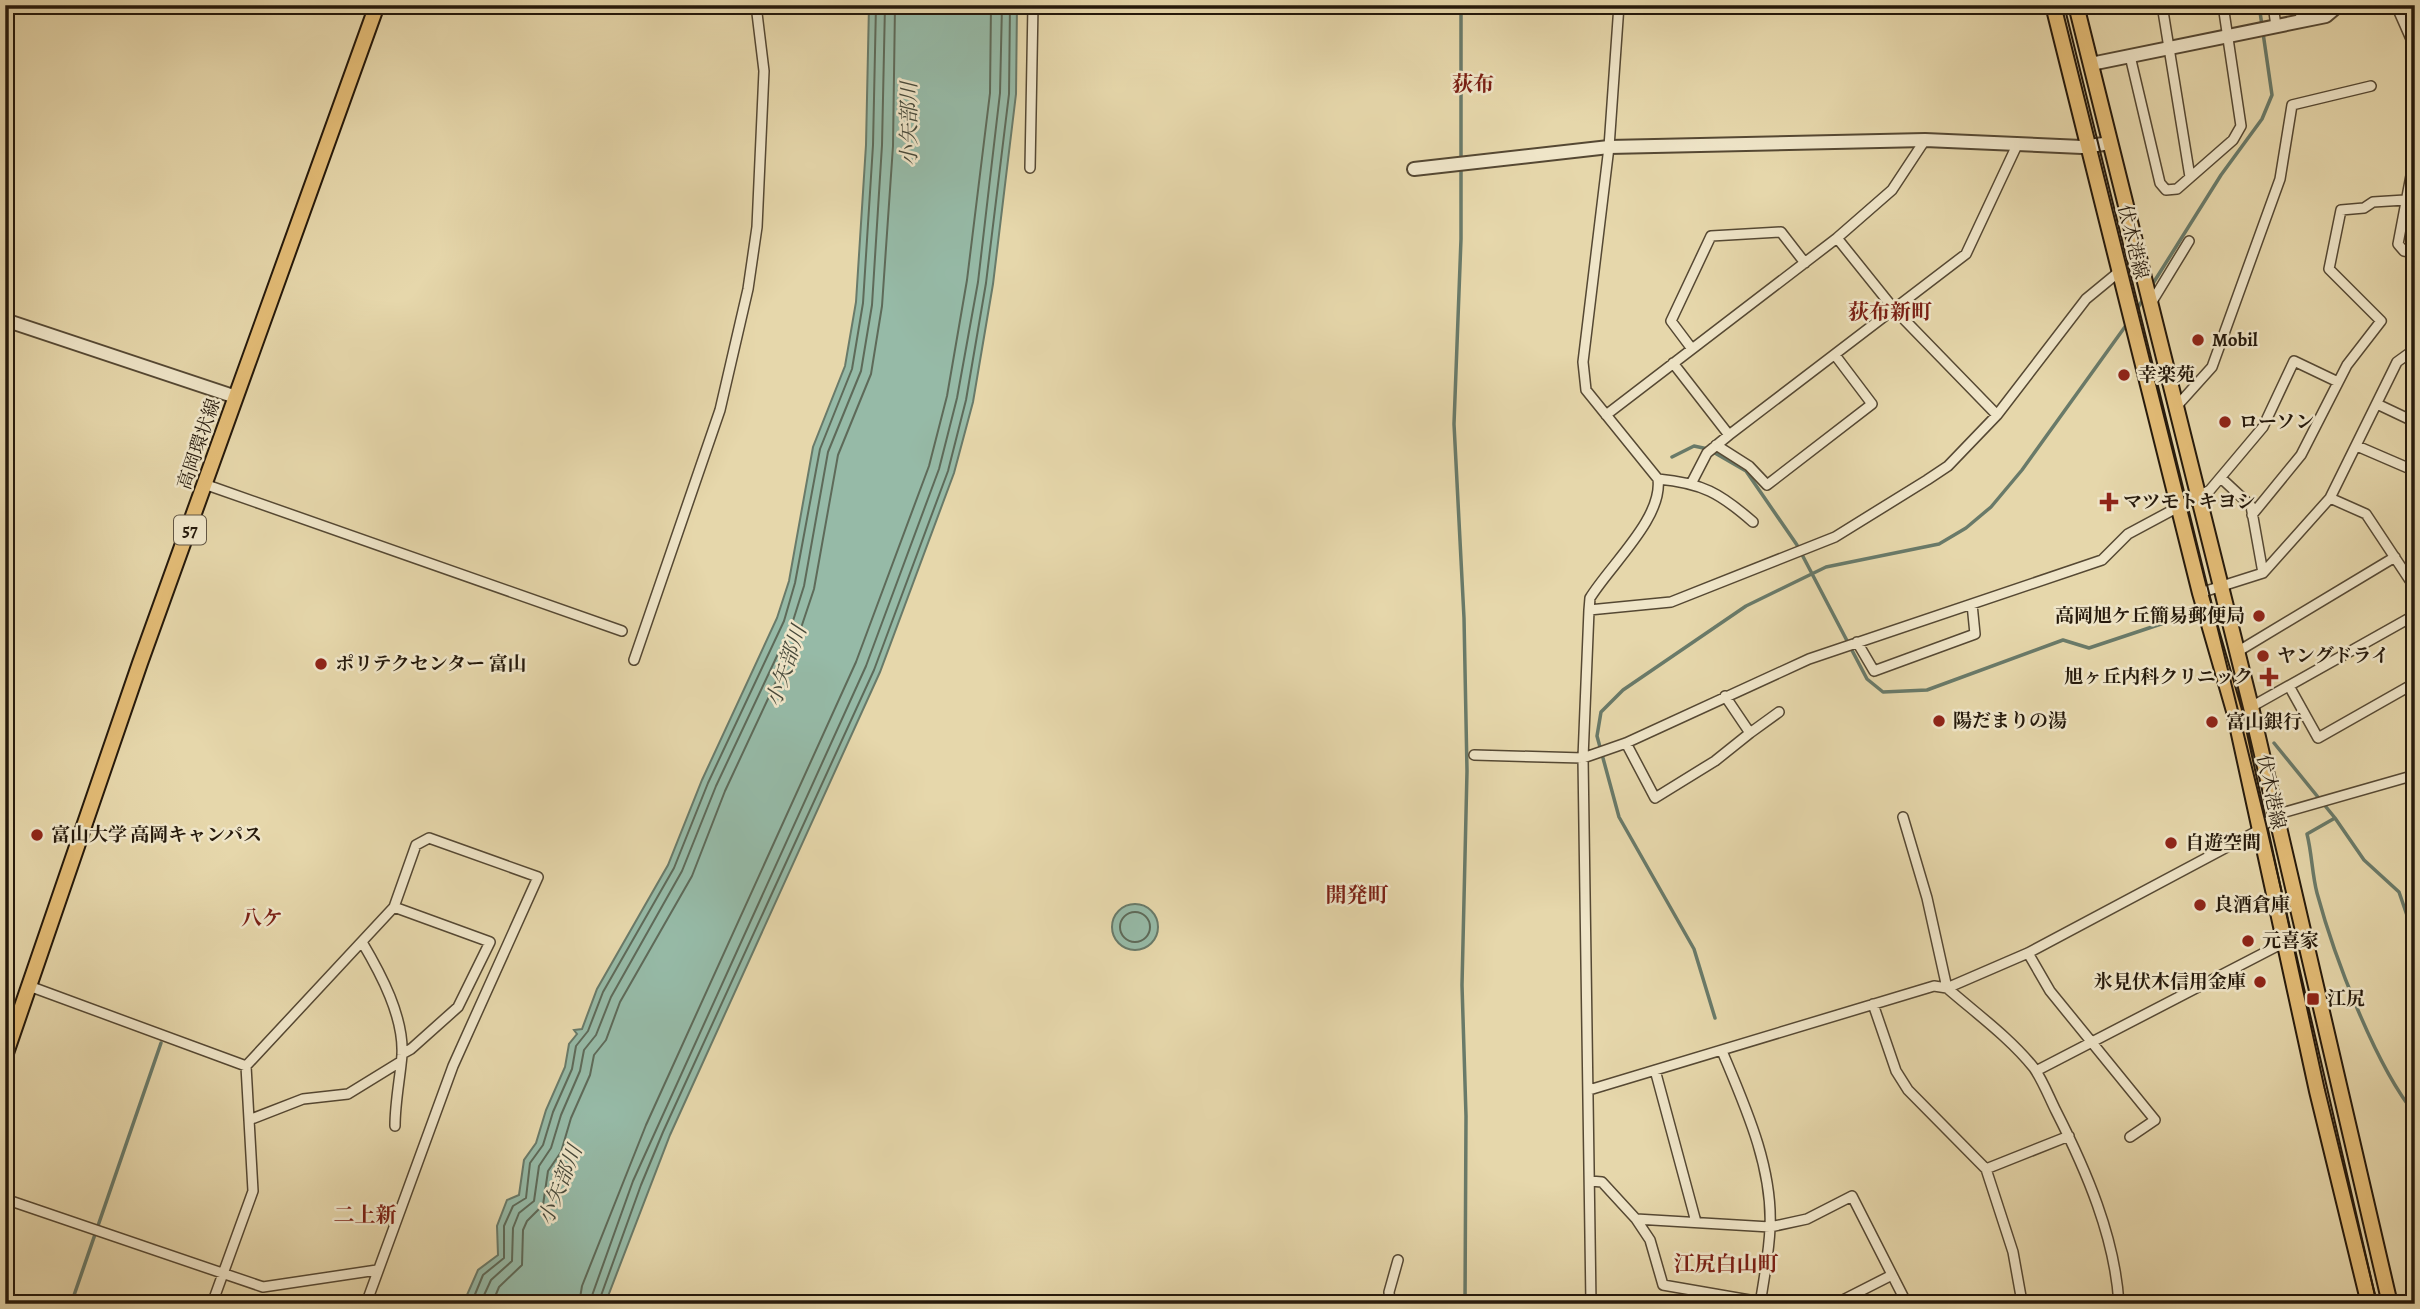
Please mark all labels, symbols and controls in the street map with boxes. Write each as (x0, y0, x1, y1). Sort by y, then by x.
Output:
district label: 荻布 (1452, 70, 1494, 98)
water label: 小矢部川 (895, 80, 923, 166)
street label: 伏木港線 (2112, 202, 2154, 282)
district label: 荻布新町 (1848, 298, 1932, 326)
place label: Mobil (2212, 327, 2258, 353)
marker: Mobil (2190, 332, 2206, 348)
place label: 幸楽苑 (2138, 362, 2195, 388)
marker: 幸楽苑 (2116, 367, 2132, 383)
street label: 高岡環状線 (171, 395, 227, 493)
place label: ローソン (2239, 409, 2314, 435)
marker: ローソン (2217, 414, 2233, 430)
place label: マツモトキヨシ (2123, 489, 2255, 515)
marker: マツモトキヨシ (2101, 494, 2117, 510)
road number: 57 (174, 516, 206, 544)
place label: 高岡旭ケ丘簡易郵便局 (2055, 603, 2245, 629)
marker: 高岡旭ケ丘簡易郵便局 (2251, 608, 2267, 624)
water label: 小矢部川 (759, 620, 814, 710)
place label: ヤングドライ (2277, 643, 2390, 669)
marker: ヤングドライ (2255, 648, 2271, 664)
place label: ポリテクセンター 富山 (335, 651, 526, 677)
marker: ポリテクセンター 富山 (313, 656, 329, 672)
place label: 旭ヶ丘内科クリニック (2064, 664, 2253, 690)
marker: 旭ヶ丘内科クリニック (2259, 667, 2279, 687)
place label: 陽だまりの湯 (1953, 708, 2067, 734)
place label: 富山銀行 (2226, 709, 2302, 735)
marker: 陽だまりの湯 (1931, 713, 1947, 729)
marker: 富山銀行 (2204, 714, 2220, 730)
street label: 伏木港線 (2250, 752, 2292, 832)
place label: 富山大学 高岡キャンパス (51, 822, 262, 848)
marker: 富山大学 高岡キャンパス (29, 827, 45, 843)
place label: 自遊空間 (2185, 830, 2261, 856)
marker: 自遊空間 (2163, 835, 2179, 851)
district label: 開発町 (1326, 881, 1389, 909)
place label: 良酒倉庫 (2214, 892, 2290, 918)
marker: 良酒倉庫 (2192, 897, 2208, 913)
district label: 八ケ (241, 904, 283, 932)
place label: 元喜家 (2262, 928, 2319, 954)
marker: 元喜家 (2240, 933, 2256, 949)
place label: 氷見伏木信用金庫 (2094, 969, 2246, 995)
marker: 氷見伏木信用金庫 (2252, 974, 2268, 990)
place label: 江尻 (2327, 986, 2365, 1012)
marker: 江尻 (2305, 991, 2321, 1007)
water label: 小矢部川 (531, 1139, 589, 1229)
district label: 二上新 (334, 1201, 397, 1229)
district label: 江尻白山町 (1674, 1250, 1779, 1278)

